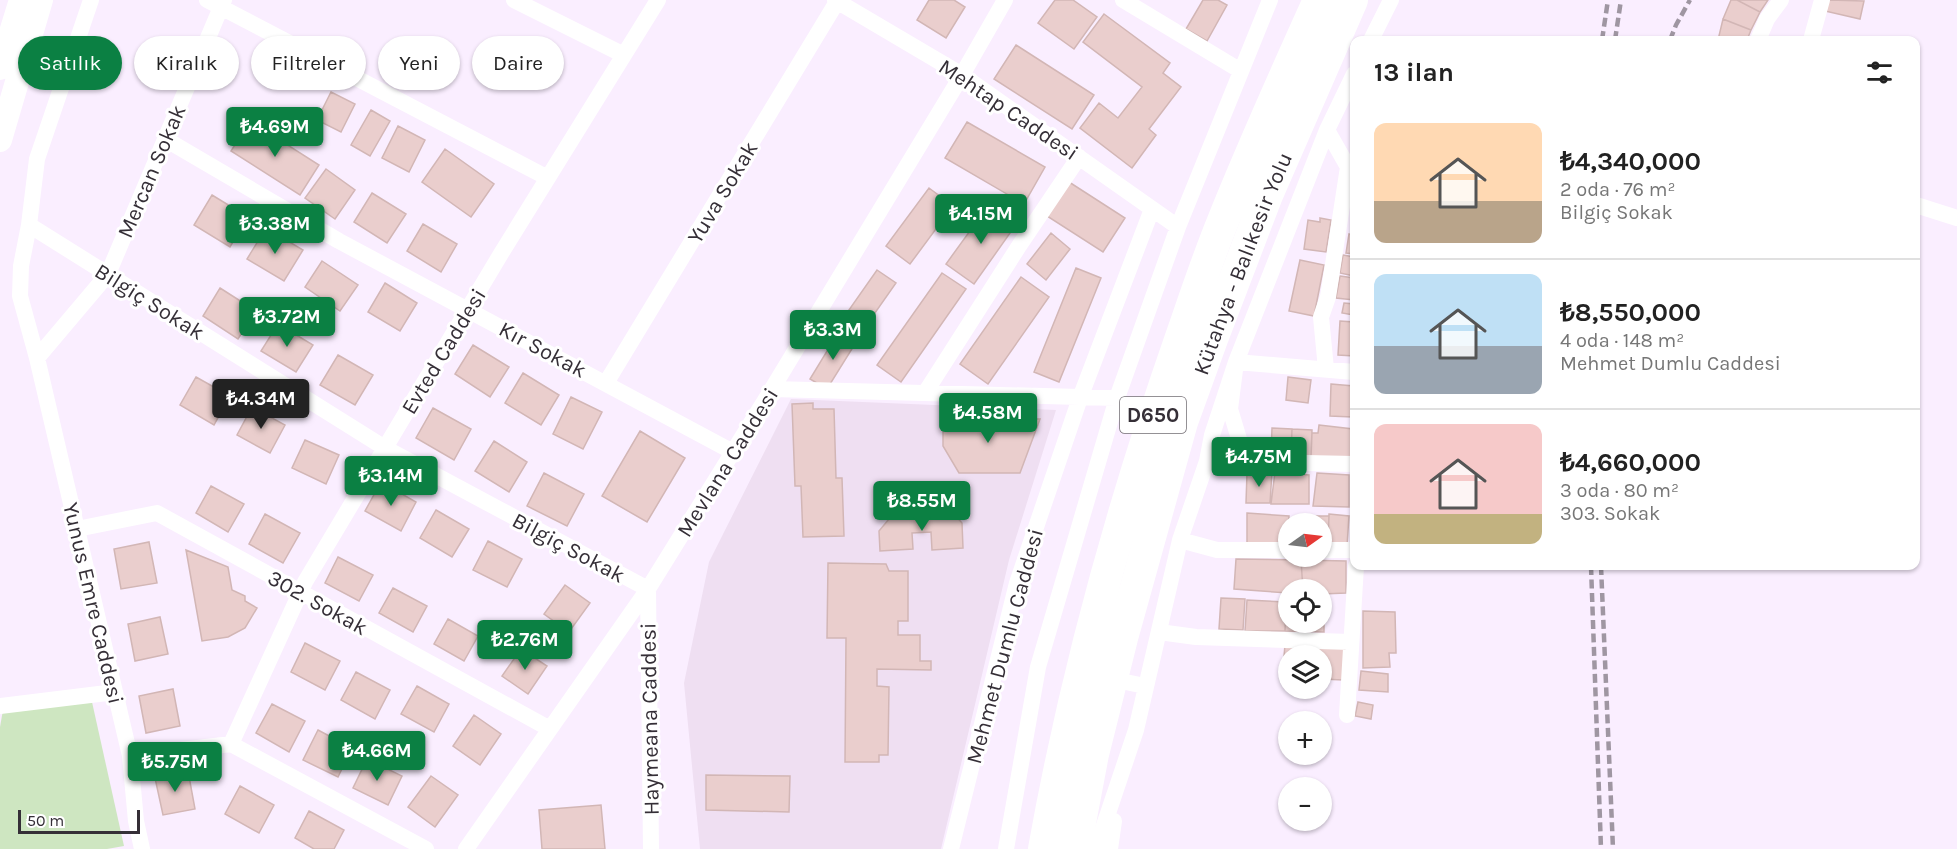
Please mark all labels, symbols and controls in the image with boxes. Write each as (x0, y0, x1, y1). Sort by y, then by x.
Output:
chip: Satılık (18, 36, 122, 90)
chip: Kiralık (134, 36, 239, 90)
chip: Filtreler (251, 36, 366, 90)
chip: Yeni (378, 36, 460, 90)
chip: Daire (472, 36, 564, 90)
street label: Mehtap Caddesi (934, 54, 1083, 166)
icon: filters (1863, 56, 1896, 89)
text: 13 ilan (1374, 57, 1454, 88)
street label: Mercan Sokak (112, 101, 192, 242)
pin: ₺4.69M (226, 107, 324, 158)
text: ₺4.69M (240, 115, 310, 138)
street label: Yuva Sokak (682, 137, 763, 248)
text: ₺4,340,000 (1560, 146, 1701, 177)
icon: home (1422, 147, 1494, 219)
street label: Kütahya - Balıkesir Yolu (1188, 149, 1298, 379)
text: 2 oda · 76 m² (1560, 178, 1676, 201)
pin: ₺4.15M (932, 194, 1030, 245)
text: Bilgiç Sokak (1560, 201, 1673, 224)
text: ₺4.15M (949, 202, 1013, 225)
pin: ₺3.38M (226, 204, 324, 255)
text: ₺3.38M (239, 212, 311, 235)
street label: Bilgiç Sokak (90, 258, 209, 346)
street label: Evted Caddesi (396, 284, 492, 419)
pin: ₺3.72M (238, 297, 336, 348)
text: ₺8,550,000 (1560, 297, 1701, 328)
icon: home (1422, 298, 1494, 370)
text: ₺3.72M (253, 305, 321, 328)
pin: ₺3.3M (791, 310, 875, 361)
street label: Kır Sokak (494, 316, 591, 384)
text: ₺3.3M (804, 318, 862, 341)
text: 4 oda · 148 m² (1560, 329, 1684, 352)
text: Mehmet Dumlu Caddesi (1560, 352, 1781, 375)
pin: ₺4.34M (212, 379, 310, 430)
street label: Mevlana Caddesi (672, 383, 784, 542)
text: ₺4.34M (226, 387, 296, 410)
pin: ₺4.58M (939, 393, 1037, 444)
road number: D650 (1120, 397, 1186, 433)
text: ₺4.58M (953, 401, 1023, 424)
pin: ₺4.75M (1210, 437, 1308, 488)
text: ₺4.75M (1226, 445, 1292, 468)
text: ₺4,660,000 (1560, 447, 1701, 478)
icon: home (1422, 448, 1494, 520)
pin: ₺3.14M (342, 456, 440, 507)
text: ₺3.14M (359, 464, 423, 487)
text: 3 oda · 80 m² (1560, 479, 1679, 502)
pin: ₺8.55M (873, 481, 971, 532)
text: ₺8.55M (887, 489, 957, 512)
street label: Yunus Emre Caddesi (57, 500, 129, 706)
text: 303. Sokak (1560, 502, 1660, 525)
street label: Bilgiç Sokak (508, 507, 629, 589)
north arrow (1278, 513, 1332, 567)
map controls (1278, 513, 1332, 831)
street label: Mehmet Dumlu Caddesi (961, 526, 1049, 767)
street label: 302. Sokak (263, 565, 372, 641)
button: locate (1278, 579, 1332, 633)
pin: ₺2.76M (476, 620, 574, 671)
street label: Haymeana Caddesi (635, 622, 665, 816)
text: ₺2.76M (491, 628, 559, 651)
button: layers (1278, 645, 1332, 699)
button: + (1278, 711, 1332, 765)
pin: ₺4.66M (328, 731, 426, 782)
text: ₺4.66M (342, 739, 412, 762)
pin: ₺5.75M (126, 742, 224, 793)
text: ₺5.75M (142, 750, 208, 773)
button: − (1278, 777, 1332, 831)
scale bar (18, 807, 140, 834)
text: 50 m (27, 811, 64, 830)

